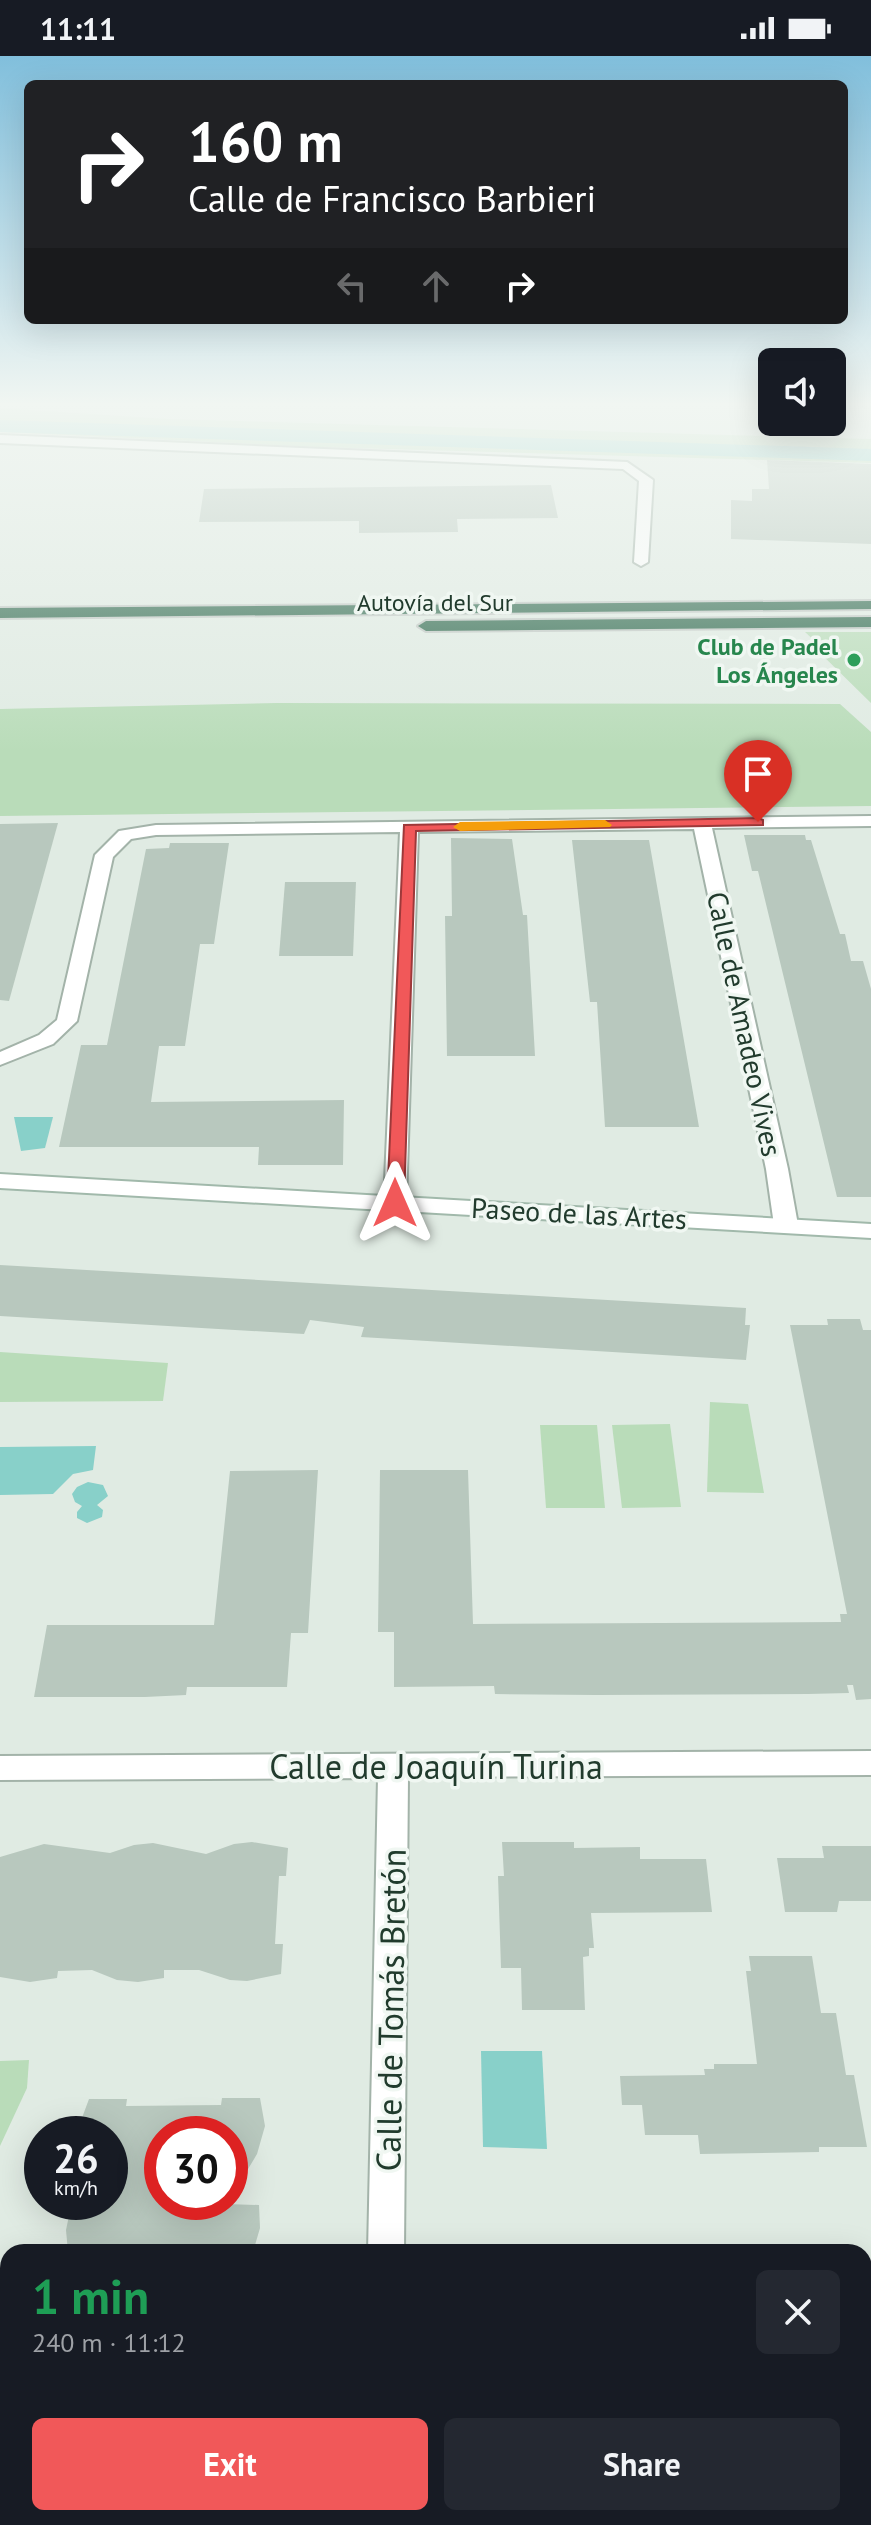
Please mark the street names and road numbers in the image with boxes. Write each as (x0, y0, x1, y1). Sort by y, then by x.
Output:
street label: Autovía del Sur (357, 587, 513, 618)
street label: Calle de Amadeo Vives (699, 888, 791, 1160)
street label: Paseo de las Artes (470, 1189, 688, 1237)
street label: Calle de Joaquín Turina (269, 1744, 603, 1788)
street label: Calle de Tomás Bretón (365, 1848, 415, 2172)

